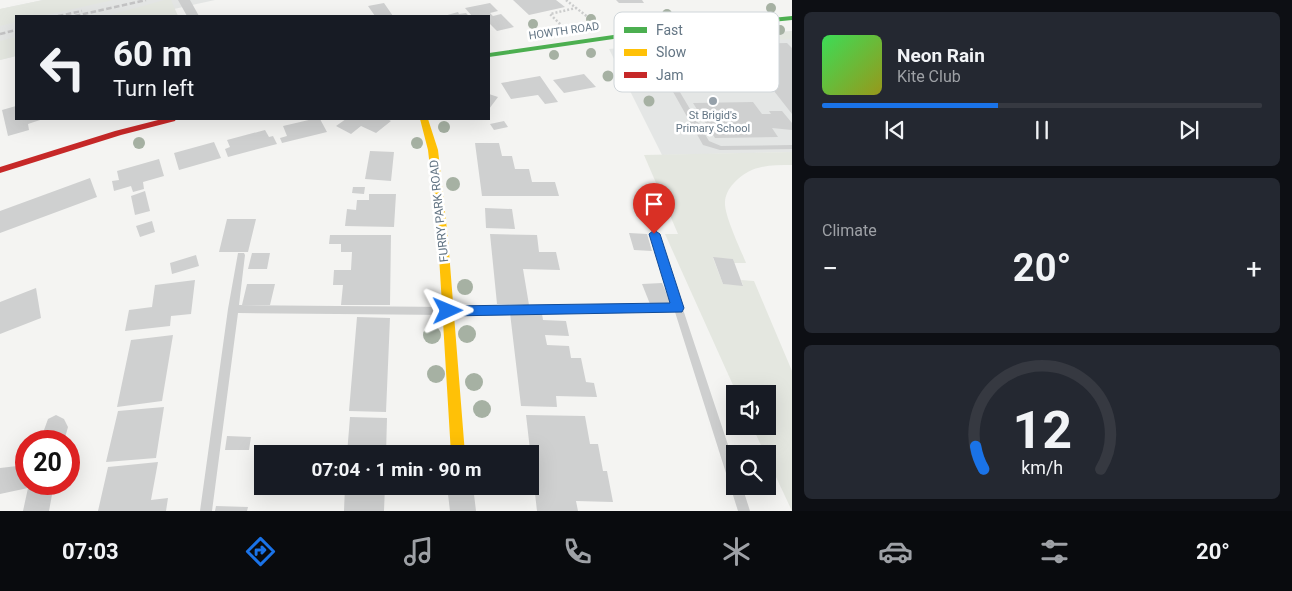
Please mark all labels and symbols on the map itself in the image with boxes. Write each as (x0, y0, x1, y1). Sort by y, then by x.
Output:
legend (614, 12, 779, 92)
street label: HOWTH ROAD (528, 20, 600, 42)
text: Fast (656, 22, 683, 38)
text: Slow (656, 44, 687, 60)
text: Jam (656, 67, 684, 83)
marker: St Brigid's Primary School (707, 95, 719, 107)
place label: St Brigid's Primary School (676, 109, 750, 135)
street label: FURRY PARK ROAD (427, 159, 451, 263)
pin (633, 183, 675, 234)
position arrow (421, 284, 473, 336)
speed limit sign: 20 (15, 430, 80, 495)

